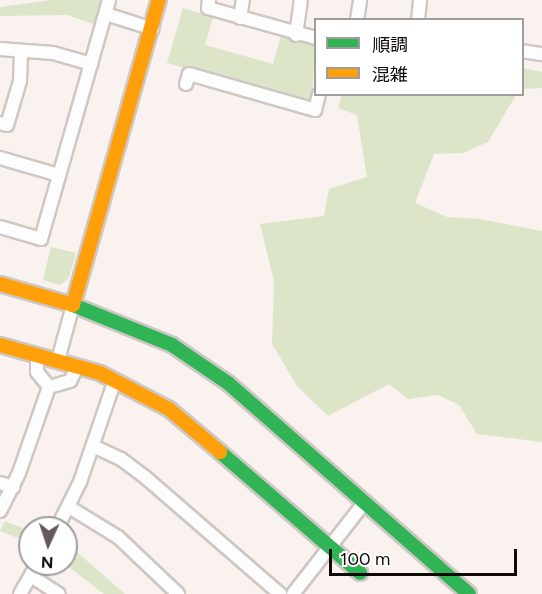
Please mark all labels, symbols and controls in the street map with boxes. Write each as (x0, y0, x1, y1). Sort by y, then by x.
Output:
legend (314, 18, 524, 96)
text: 順調 (372, 34, 408, 56)
text: 混雑 (372, 64, 408, 86)
north arrow (18, 516, 78, 576)
scale bar (332, 537, 520, 575)
text: 100 m (340, 548, 390, 570)
text: N (40, 553, 54, 572)

